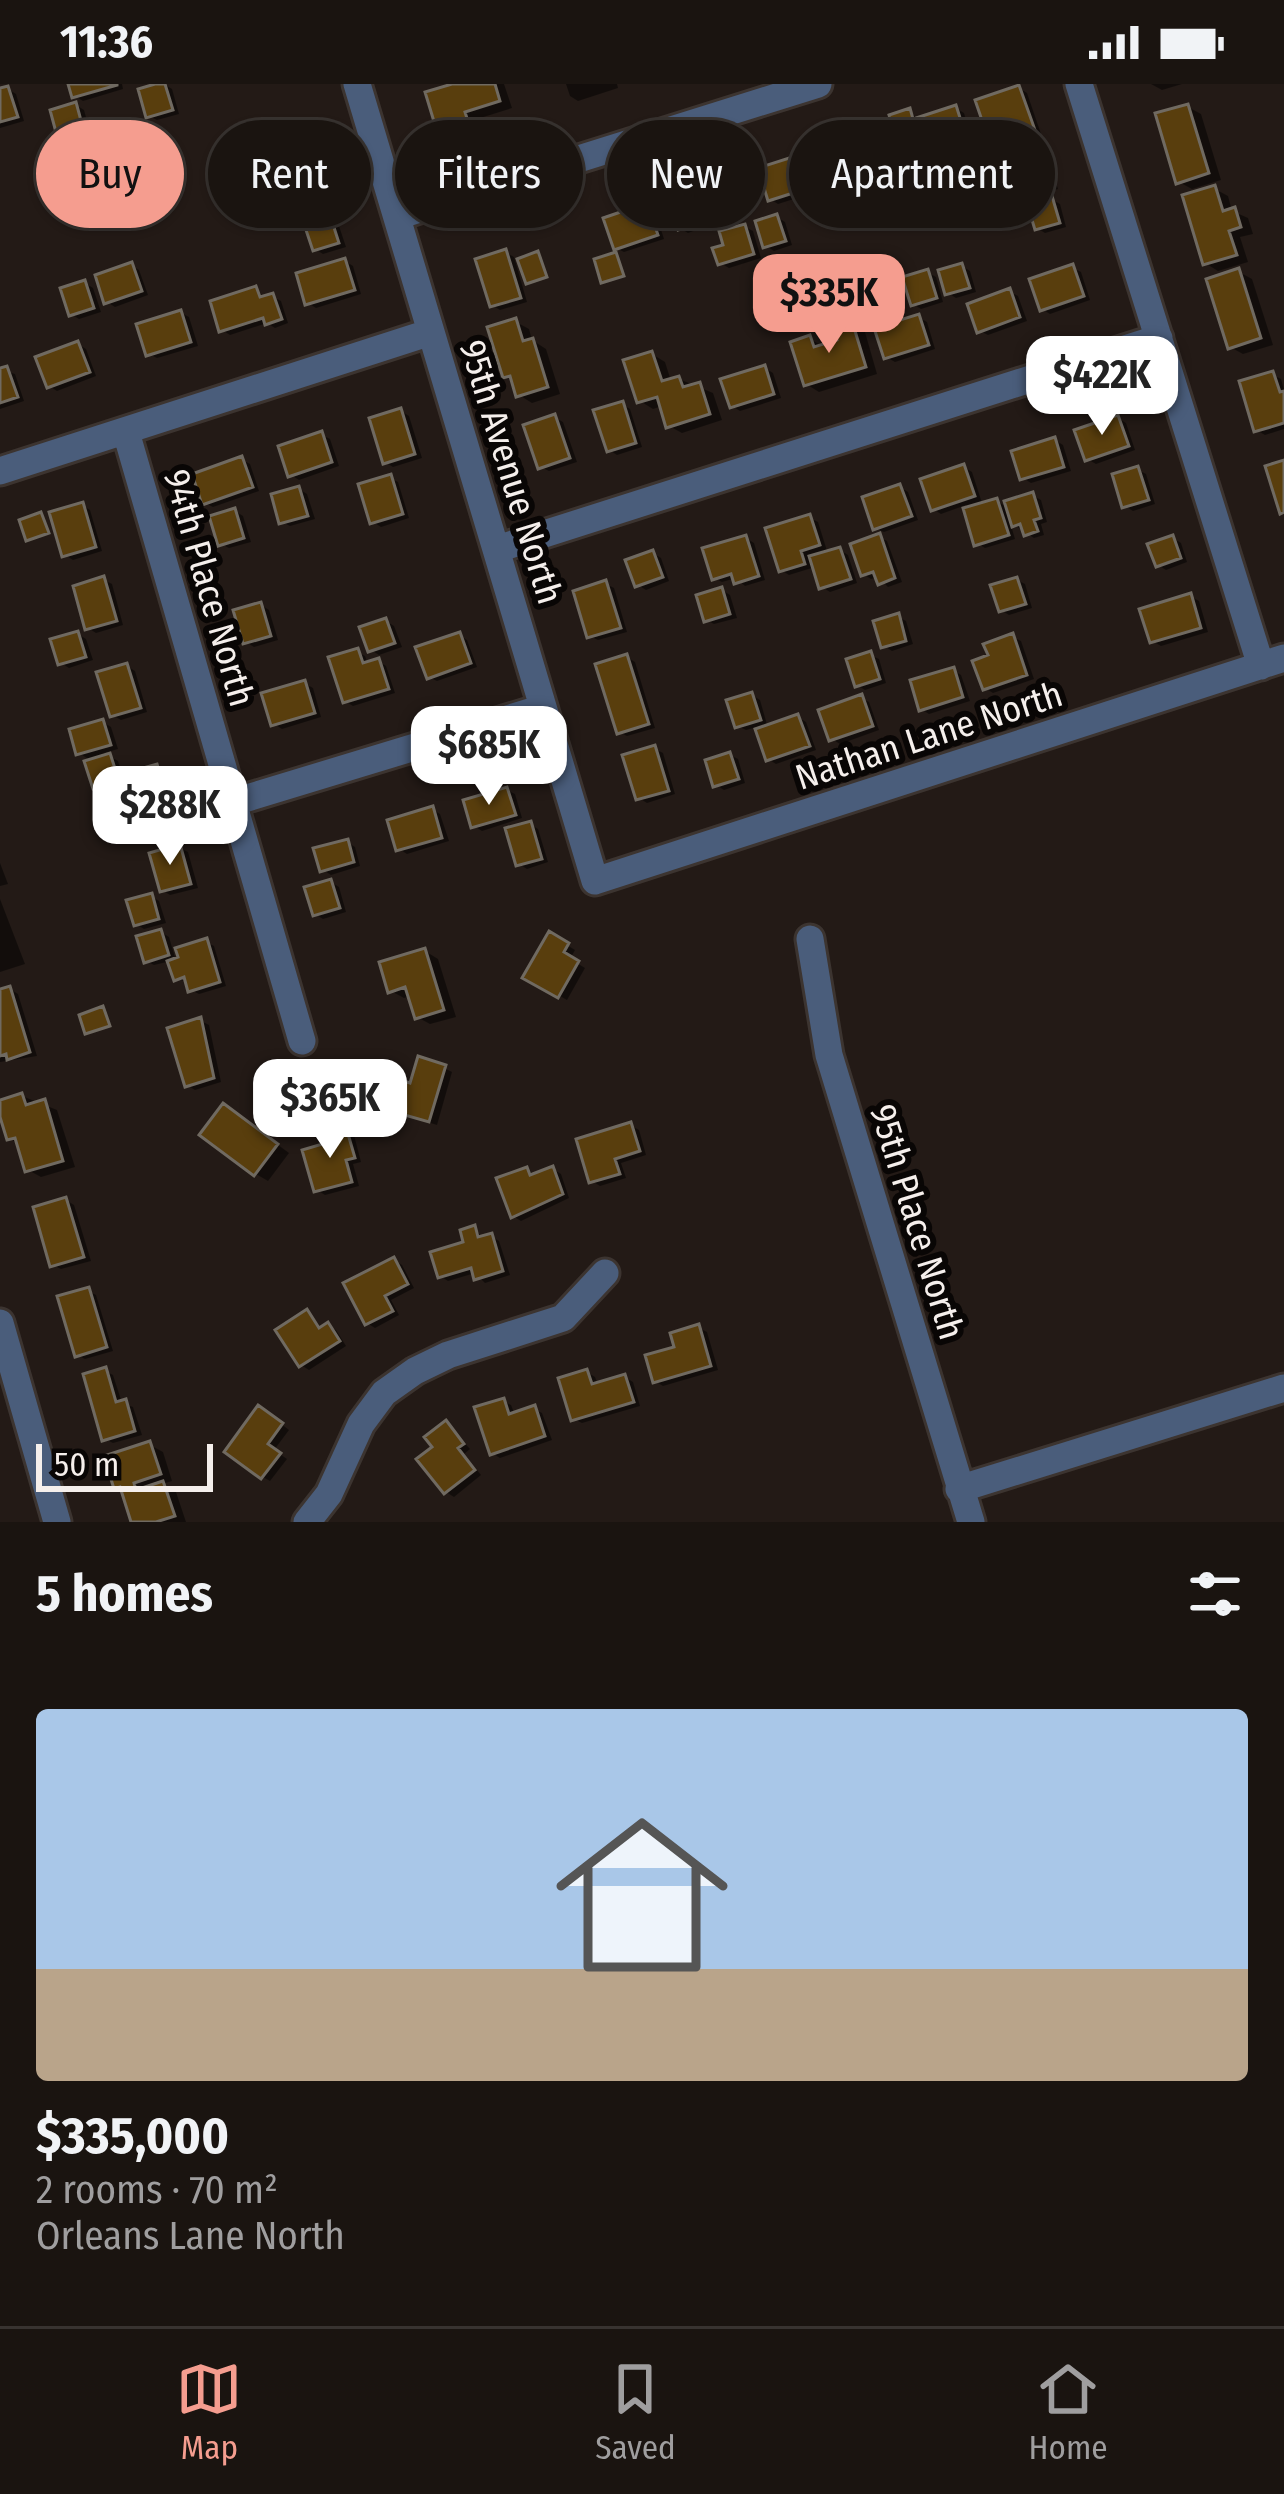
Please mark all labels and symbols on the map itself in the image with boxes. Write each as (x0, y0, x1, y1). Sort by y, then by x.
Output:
pin: $335K (745, 254, 913, 356)
street label: 95th Avenue North (450, 335, 572, 609)
pin: $422K (1018, 336, 1186, 438)
street label: 94th Place North (154, 464, 264, 712)
street label: Nathan Lane North (790, 672, 1068, 800)
pin: $685K (405, 706, 573, 808)
pin: $288K (86, 766, 254, 868)
pin: $365K (246, 1059, 414, 1161)
street label: 95th Place North (860, 1099, 974, 1345)
scale bar (36, 1438, 213, 1491)

